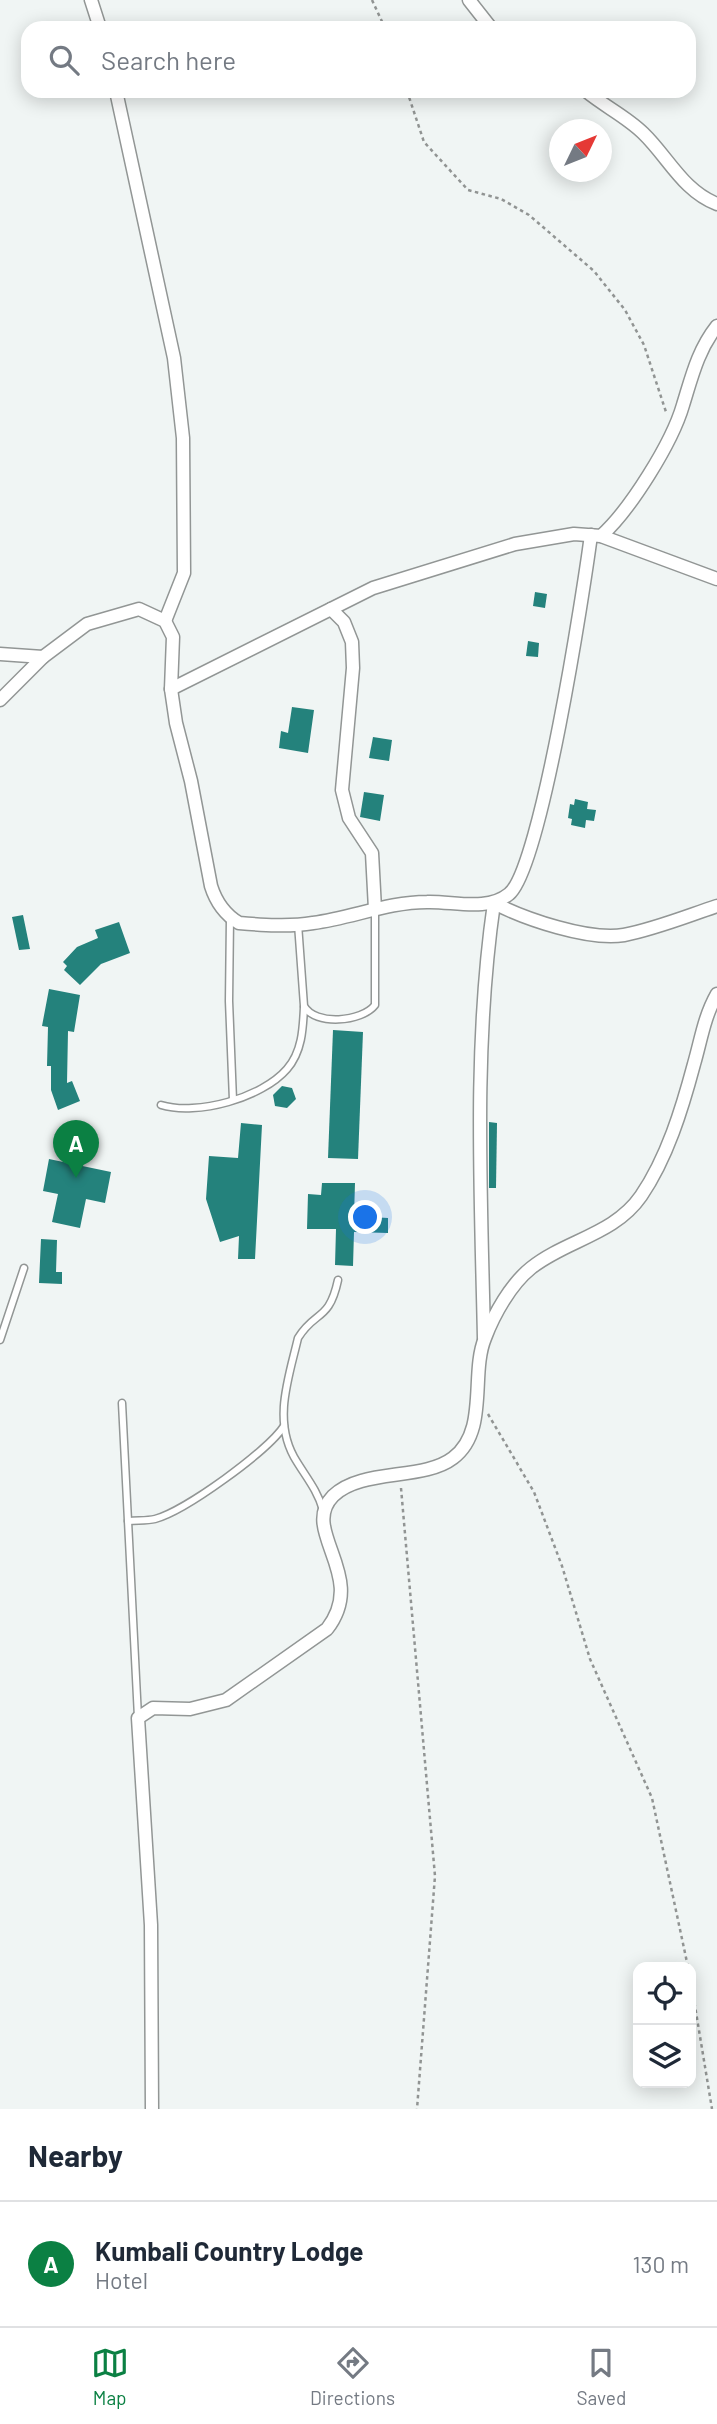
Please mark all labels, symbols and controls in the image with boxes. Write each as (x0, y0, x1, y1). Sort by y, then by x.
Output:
search box (21, 21, 696, 98)
icon: search (45, 41, 83, 79)
text: Search here (101, 44, 236, 75)
north arrow (549, 119, 612, 182)
pin: A (53, 1120, 99, 1178)
your location (348, 1200, 382, 1234)
map controls (633, 1962, 696, 2088)
button: locate (633, 1962, 696, 2025)
button: layers (633, 2025, 696, 2088)
text: Nearby (28, 2137, 123, 2173)
text: Kumbali Country Lodge (95, 2235, 364, 2266)
text: A (43, 2250, 59, 2278)
text: 130 m (632, 2250, 689, 2278)
text: Hotel (95, 2266, 148, 2294)
tab: Map (91, 2344, 129, 2409)
tab: Directions (310, 2344, 395, 2409)
tab: Saved (576, 2344, 626, 2409)

